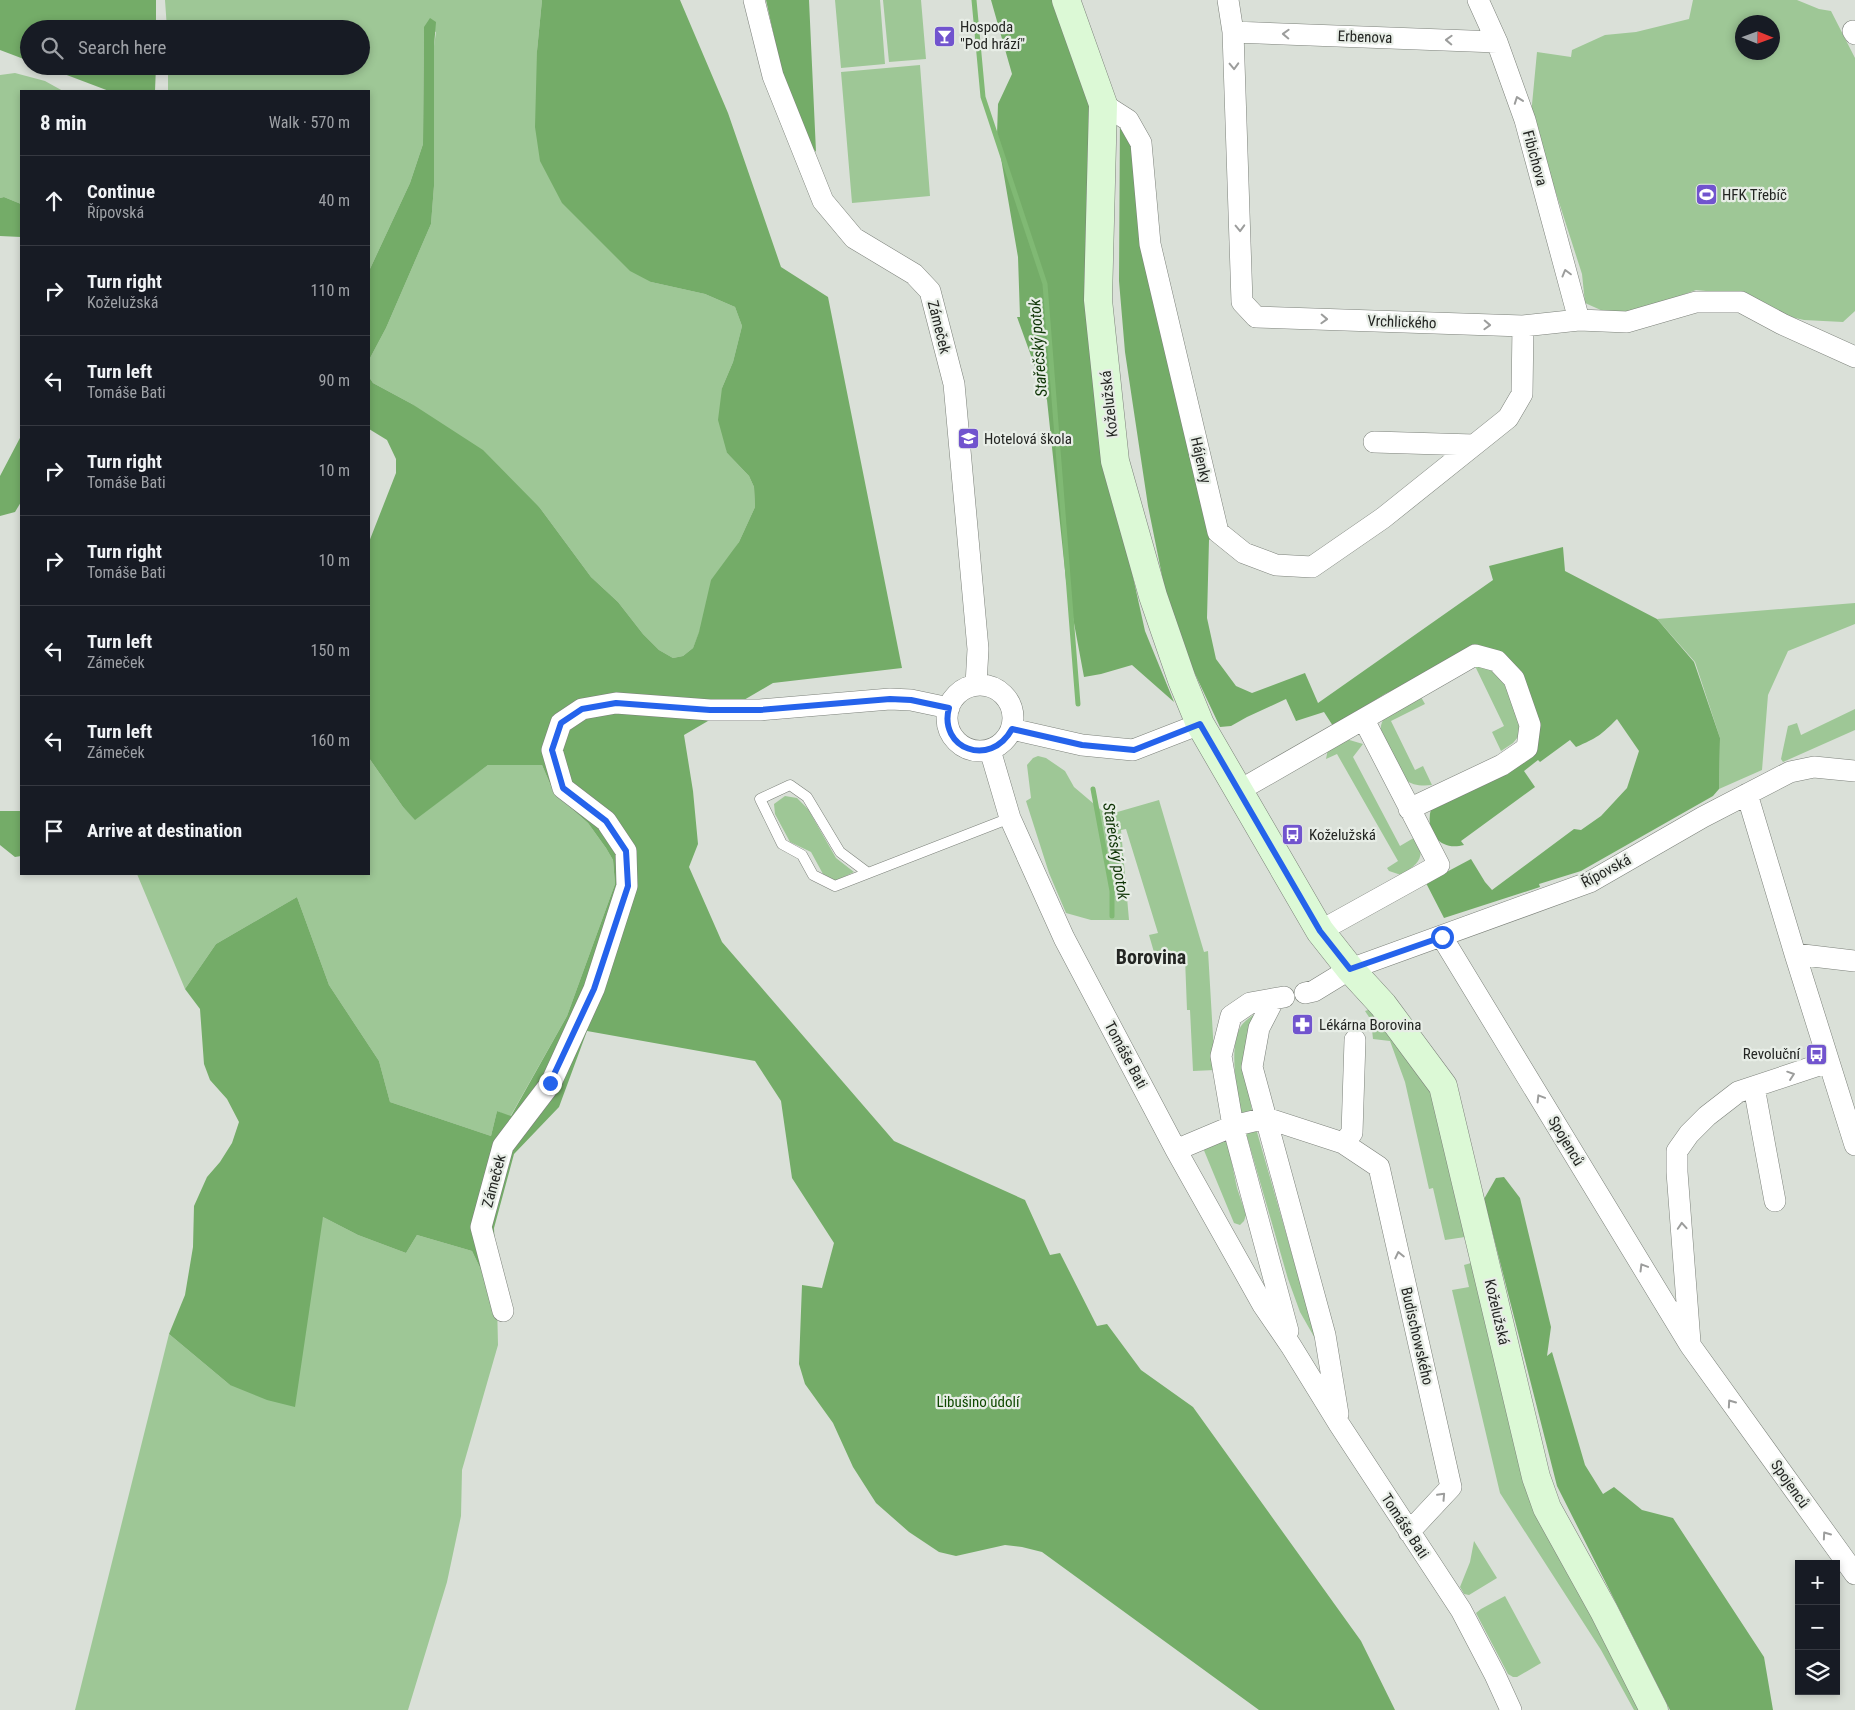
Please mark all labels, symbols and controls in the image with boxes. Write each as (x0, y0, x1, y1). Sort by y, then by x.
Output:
north arrow (1735, 15, 1780, 60)
place label: Hospoda "Pod hrází" (960, 18, 1025, 53)
search box (20, 20, 370, 75)
bar icon: Hospoda "Pod hrází" (932, 24, 956, 48)
street label: Erbenova (1337, 27, 1393, 47)
one-way arrow (1282, 29, 1290, 39)
icon: search (38, 34, 66, 62)
one-way arrow (1444, 35, 1452, 46)
text: Search here (78, 36, 166, 59)
one-way arrow (1229, 62, 1239, 70)
one-way arrow (1514, 96, 1524, 105)
text: 8 min (40, 111, 87, 135)
text: Walk · 570 m (269, 113, 350, 132)
street label: Fibichova (1519, 128, 1551, 188)
text: Continue (87, 180, 155, 203)
sports icon: HFK Třebíč (1694, 183, 1718, 207)
place label: HFK Třebíč (1722, 186, 1787, 204)
icon: ahead (40, 187, 68, 215)
text: 40 m (318, 191, 350, 210)
text: Řípovská (87, 203, 144, 222)
one-way arrow (1234, 225, 1245, 233)
text: Turn right (87, 270, 162, 293)
one-way arrow (1562, 270, 1572, 278)
icon: right (40, 277, 68, 305)
text: 110 m (311, 281, 350, 300)
text: Koželužská (87, 293, 158, 312)
water label: Stařečský potok (1025, 297, 1051, 398)
street label: Zámeček (924, 299, 954, 356)
street label: Vrchlického (1367, 312, 1437, 332)
one-way arrow (1321, 314, 1329, 325)
one-way arrow (1483, 320, 1491, 330)
text: Turn left (87, 360, 152, 383)
icon: left (40, 367, 68, 395)
street label: Koželužská (1097, 370, 1121, 438)
text: 90 m (318, 371, 350, 390)
text: Tomáše Bati (87, 383, 166, 402)
school or university icon: Hotelová škola (956, 427, 980, 451)
place label: Hotelová škola (984, 430, 1072, 448)
street label: Hájenky (1187, 435, 1215, 485)
text: Turn right (87, 450, 162, 473)
icon: right (40, 457, 68, 485)
text: 10 m (318, 461, 350, 480)
text: Tomáše Bati (87, 473, 166, 492)
text: Turn right (87, 540, 162, 563)
icon: right (40, 547, 68, 575)
text: 10 m (318, 551, 350, 570)
text: Tomáše Bati (87, 563, 166, 582)
text: Turn left (87, 630, 152, 653)
icon: left (40, 637, 68, 665)
text: 150 m (311, 641, 350, 660)
text: Zámeček (87, 653, 145, 672)
text: Turn left (87, 720, 152, 743)
icon: left (40, 727, 68, 755)
text: 160 m (311, 731, 350, 750)
text: Zámeček (87, 743, 145, 762)
water label: Stařečský potok (1099, 801, 1133, 902)
icon: arrive (40, 817, 68, 845)
text: Arrive at destination (87, 819, 242, 842)
bus stop icon: Koželužská (1281, 823, 1305, 847)
place label: Koželužská (1309, 826, 1376, 844)
street label: Řípovská (1578, 850, 1634, 892)
route start (1431, 926, 1454, 949)
district label: Borovina (1116, 945, 1186, 969)
pharmacy icon: Lékárna Borovina (1291, 1013, 1315, 1037)
place label: Lékárna Borovina (1319, 1016, 1421, 1034)
street label: Tomáše Bati (1101, 1018, 1151, 1092)
bus stop icon: Revoluční (1804, 1042, 1828, 1066)
place label: Revoluční (1743, 1045, 1801, 1063)
one-way arrow (1786, 1071, 1795, 1081)
route end (539, 1072, 562, 1095)
one-way arrow (1537, 1095, 1546, 1104)
street label: Spojenců (1544, 1113, 1588, 1169)
street label: Zámeček (478, 1152, 510, 1209)
one-way arrow (1677, 1222, 1688, 1230)
one-way arrow (1394, 1251, 1405, 1260)
one-way arrow (1639, 1263, 1649, 1272)
street label: Koželužská (1481, 1277, 1513, 1347)
street label: Budischowského (1397, 1285, 1437, 1387)
park label: Libušino údolí (937, 1393, 1021, 1411)
one-way arrow (1729, 1400, 1737, 1409)
street label: Spojenců (1767, 1456, 1813, 1512)
street label: Tomáše Bati (1377, 1490, 1433, 1562)
one-way arrow (1436, 1493, 1445, 1502)
one-way arrow (1823, 1531, 1832, 1541)
map controls (1795, 1560, 1840, 1695)
button: + (1795, 1560, 1840, 1605)
button: − (1795, 1605, 1840, 1650)
button: layers (1795, 1650, 1840, 1695)

